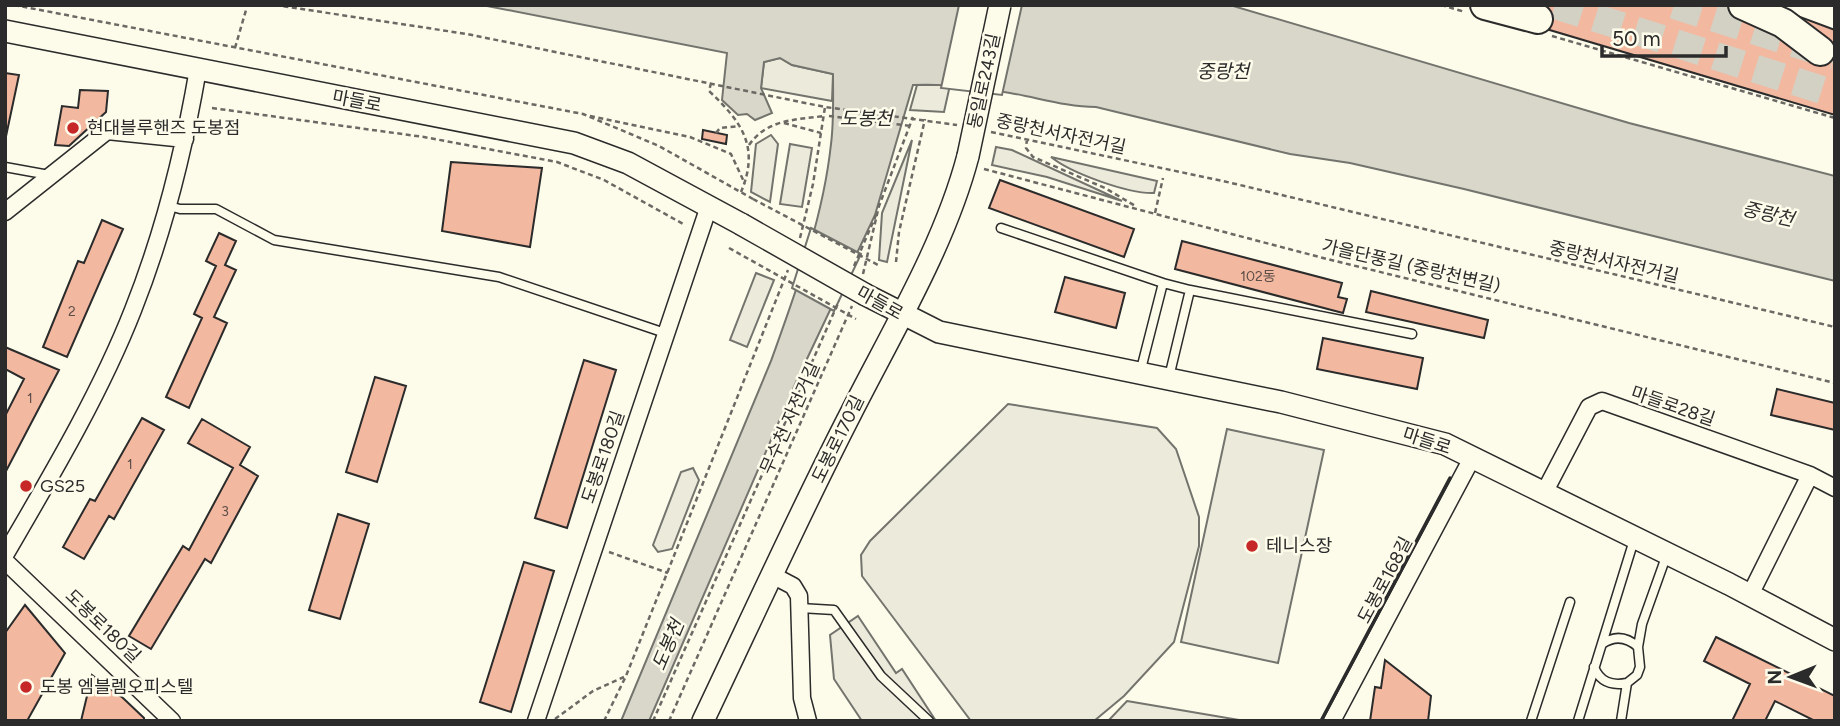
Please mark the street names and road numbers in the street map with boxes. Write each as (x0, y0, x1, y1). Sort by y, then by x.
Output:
street label: 동일로243길 (963, 31, 1005, 131)
street label: 마들로 (331, 85, 383, 117)
street label: 중랑천서자전거길 (994, 109, 1128, 159)
street label: 가을단풍길 (중랑천변길) (1320, 235, 1502, 297)
street label: 중랑천서자전거길 (1547, 236, 1681, 288)
street label: 마들로 (853, 281, 907, 325)
street label: 무수천 자전거길 (755, 359, 825, 477)
street label: 마들로28길 (1628, 381, 1718, 431)
street label: 도봉로170길 (807, 392, 869, 486)
street label: 도봉로180길 (577, 408, 629, 506)
street label: 마들로 (1400, 423, 1454, 459)
street label: 도봉로168길 (1353, 533, 1417, 627)
street label: 도봉로180길 (61, 585, 145, 667)

